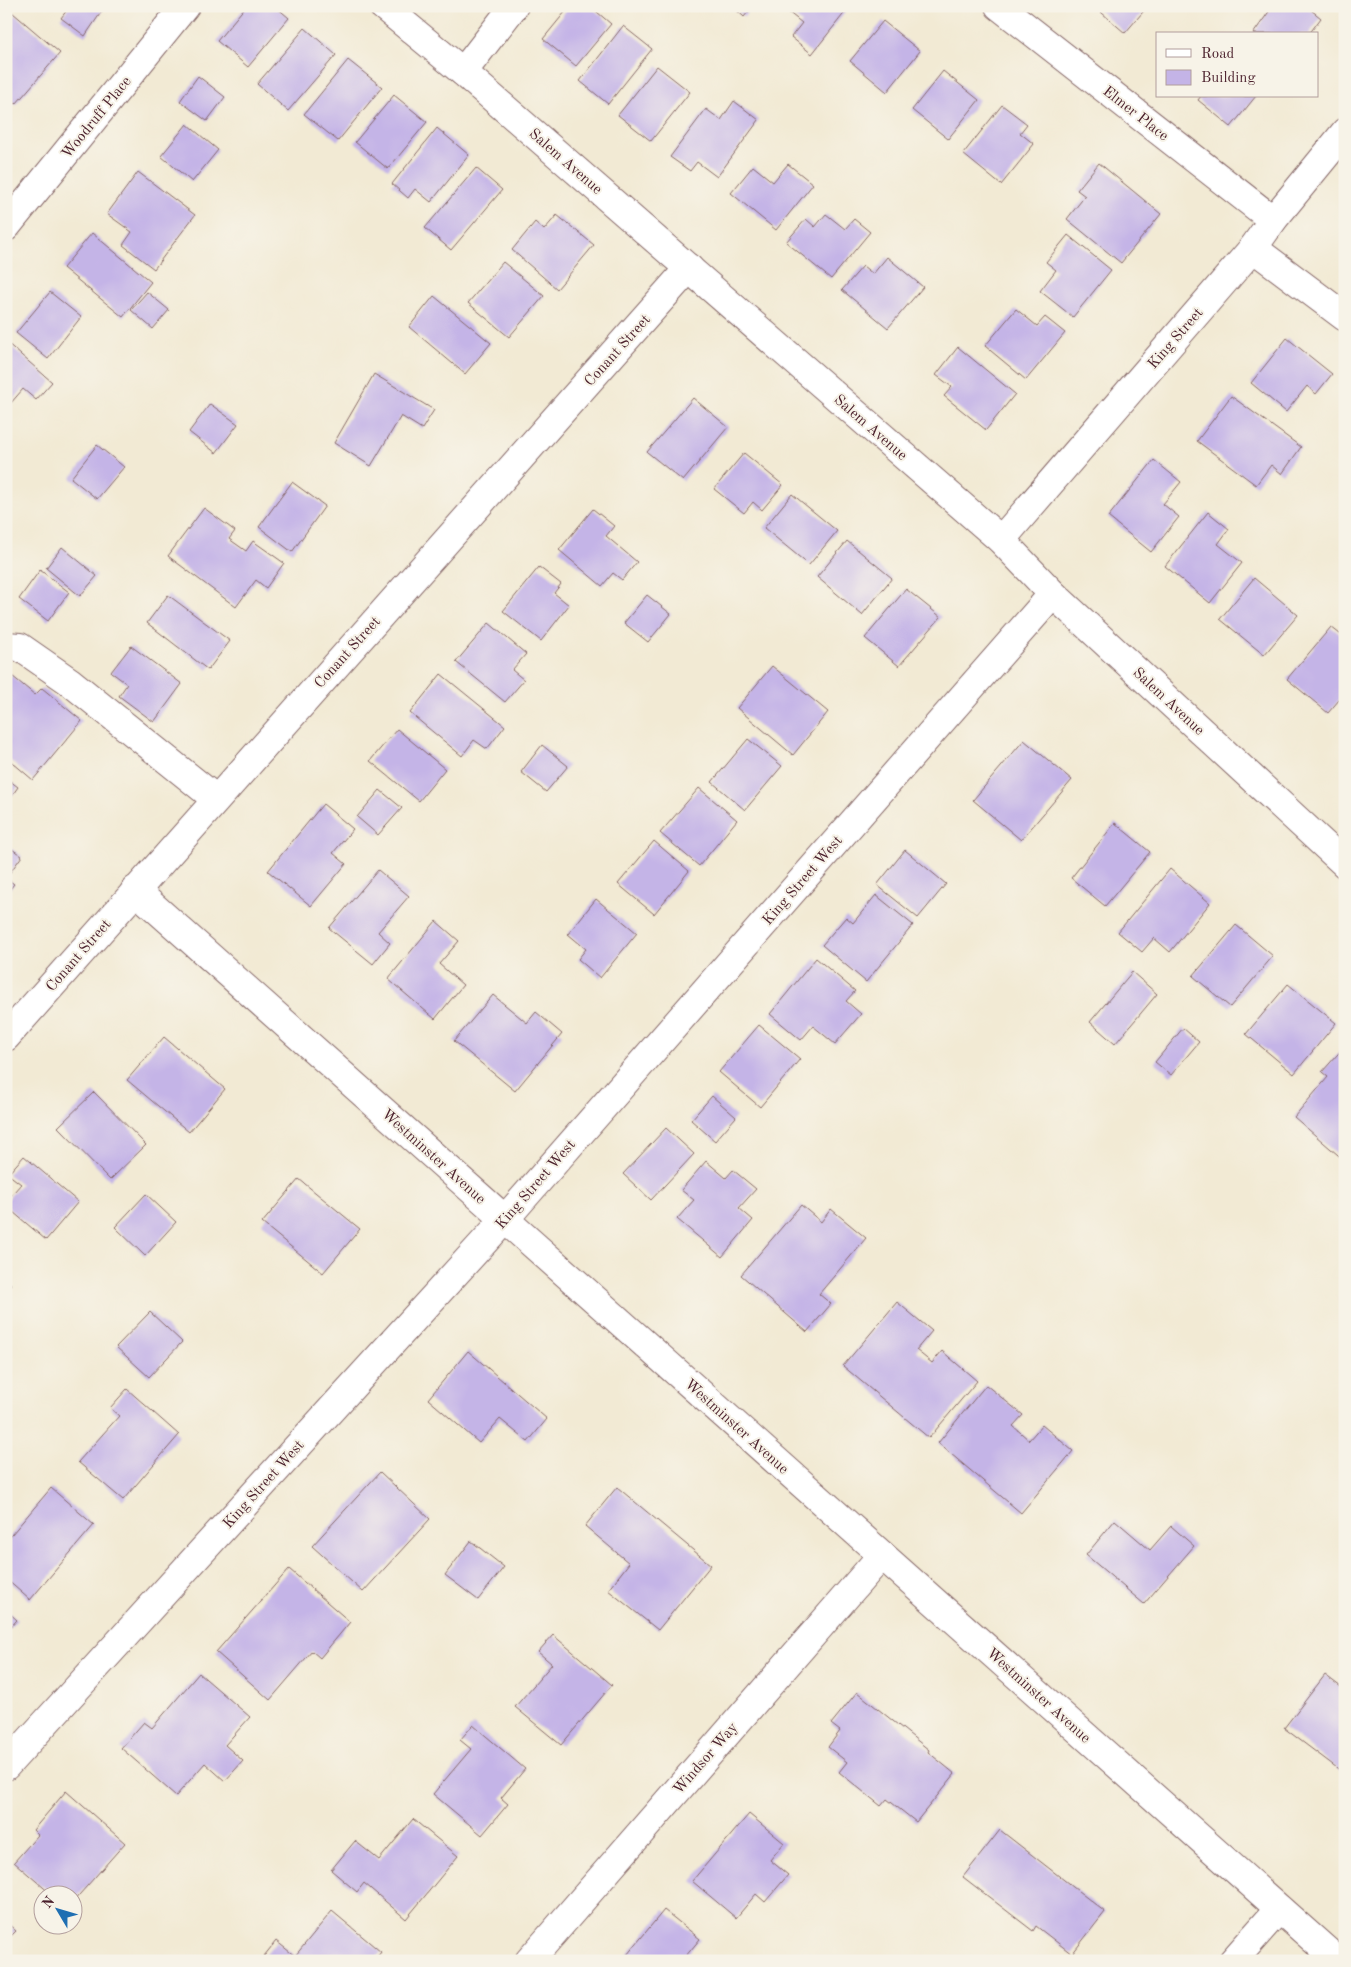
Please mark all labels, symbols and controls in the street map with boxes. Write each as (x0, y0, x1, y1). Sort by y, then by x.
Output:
legend (1156, 32, 1318, 98)
text: Road (1201, 47, 1235, 62)
text: Building (1201, 71, 1256, 86)
street label: Woodruff Place (60, 74, 135, 162)
street label: Elmer Place (1099, 84, 1171, 144)
street label: Salem Avenue (526, 126, 605, 198)
street label: King Street (1146, 306, 1207, 372)
street label: Conant Street (582, 312, 654, 390)
street label: Salem Avenue (831, 392, 910, 464)
street label: Conant Street (312, 614, 384, 692)
street label: Salem Avenue (1129, 665, 1207, 739)
street label: King Street West (760, 833, 846, 929)
street label: Conant Street (44, 917, 114, 995)
street label: Westminster Avenue (378, 1107, 488, 1208)
street label: King Street West (493, 1137, 579, 1233)
street label: Westminster Avenue (681, 1377, 791, 1478)
street label: King Street West (221, 1438, 307, 1532)
street label: Westminster Avenue (983, 1646, 1093, 1747)
street label: Windsor Way (671, 1720, 741, 1798)
north arrow (32, 1884, 82, 1934)
text: N (40, 1894, 58, 1911)

